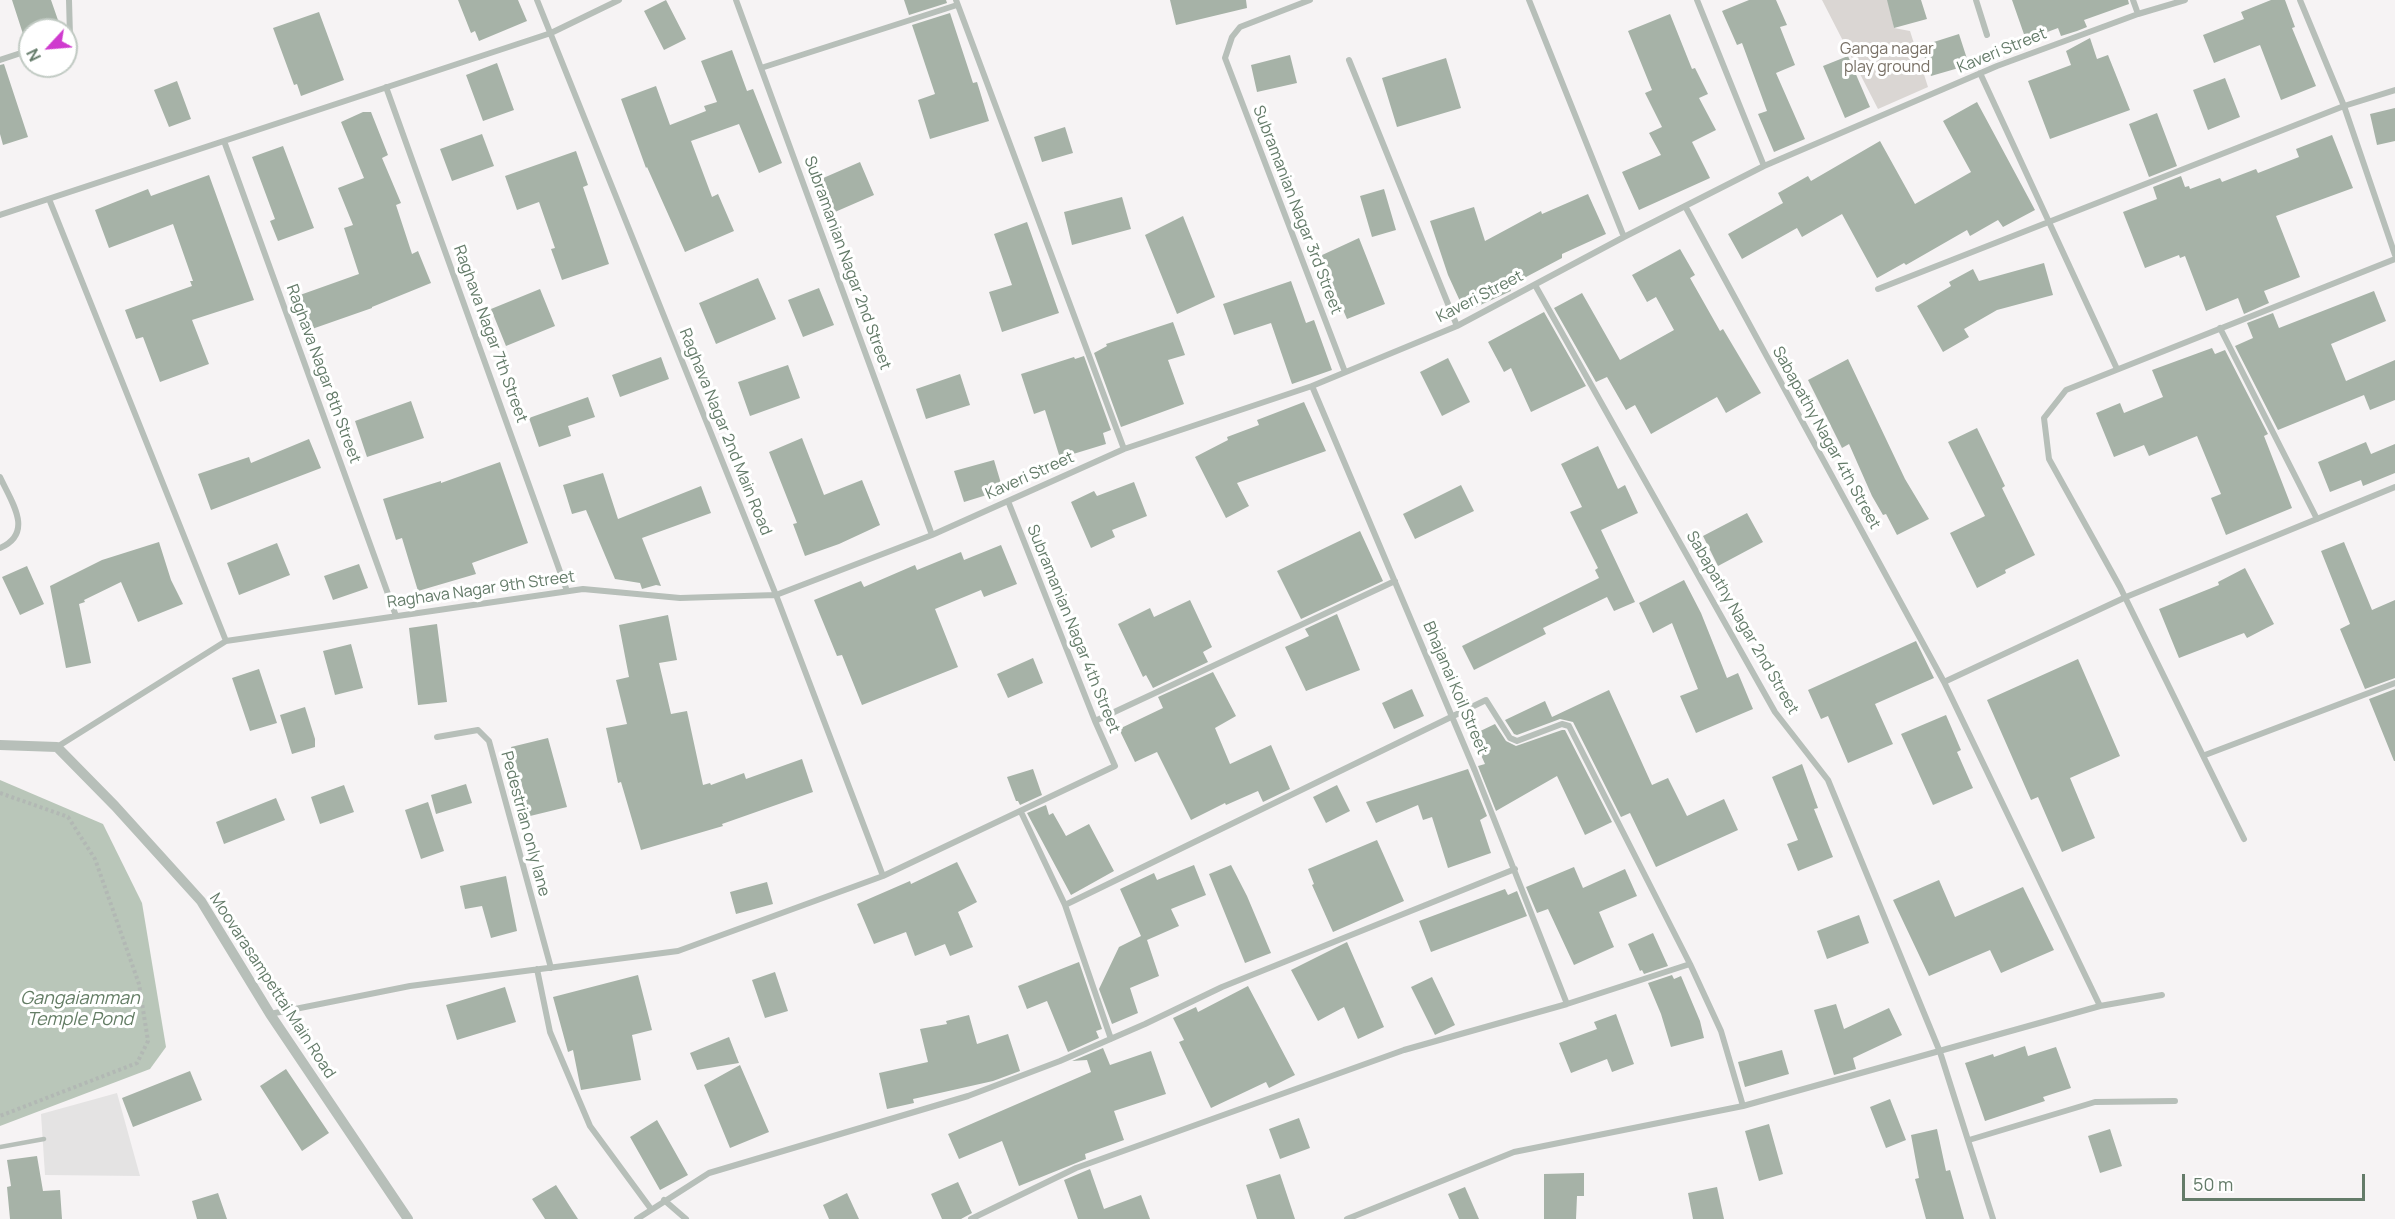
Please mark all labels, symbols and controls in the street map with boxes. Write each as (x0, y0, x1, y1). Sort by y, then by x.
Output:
north arrow (18, 18, 78, 78)
street label: Kaveri Street (1954, 24, 2050, 78)
park label: Ganga nagar play ground (1840, 40, 1934, 78)
text: N (21, 45, 46, 65)
street label: Subramanian Nagar 3rd Street (1248, 103, 1346, 317)
street label: Subramanian Nagar 2nd Street (799, 154, 895, 372)
street label: Raghava Nagar 7th Street (449, 243, 531, 425)
street label: Kaveri Street (1433, 267, 1527, 327)
street label: Raghava Nagar 8th Street (282, 282, 364, 466)
street label: Raghava Nagar 2nd Main Road (675, 326, 775, 538)
street label: Sabapathy Nagar 4th Street (1768, 343, 1884, 533)
street label: Kaveri Street (983, 448, 1077, 504)
street label: Subramanian Nagar 4th Street (1022, 522, 1124, 736)
street label: Sabapathy Nagar 2nd Street (1682, 528, 1802, 718)
street label: Raghava Nagar 9th Street (386, 567, 576, 613)
street label: Bhajanai Koil Street (1418, 619, 1492, 757)
street label: Pedestrian only lane (496, 749, 554, 899)
street label: Moovarasampettai Main Road (205, 890, 339, 1082)
water label: Gangaiamman Temple Pond (20, 988, 140, 1030)
scale bar (2185, 1162, 2368, 1200)
text: 50 m (2193, 1172, 2233, 1196)

